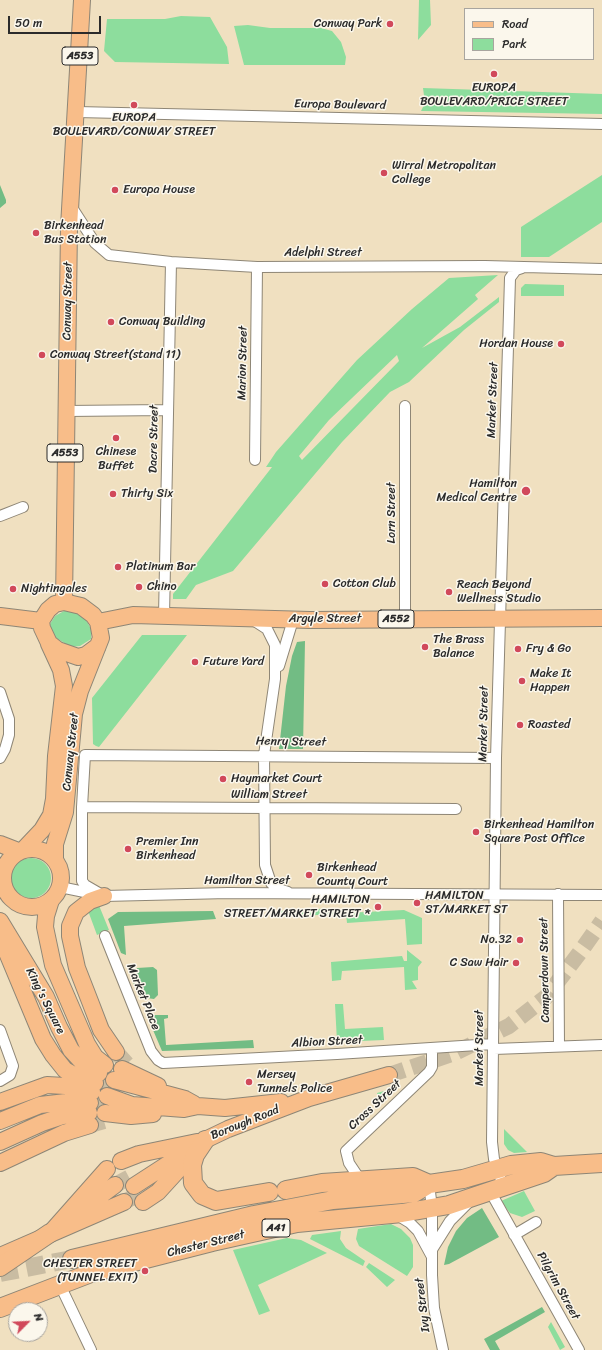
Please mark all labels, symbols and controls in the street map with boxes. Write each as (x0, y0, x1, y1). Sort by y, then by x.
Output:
scale bar (10, 8, 103, 34)
legend (464, 8, 594, 60)
text: 50 m (15, 12, 42, 34)
text: Road (502, 13, 528, 35)
place label: Conway Park (314, 17, 382, 31)
marker: Conway Park (385, 19, 395, 29)
text: Park (502, 33, 527, 55)
road number: A553 (62, 47, 98, 65)
marker: EUROPA BOULEVARD/PRICE STREET (489, 69, 499, 79)
place label: EUROPA BOULEVARD/PRICE STREET (420, 81, 568, 109)
street label: Europa Boulevard (294, 97, 386, 113)
marker: EUROPA BOULEVARD/CONWAY STREET (129, 100, 139, 110)
place label: EUROPA BOULEVARD/CONWAY STREET (53, 111, 215, 139)
place label: Wirral Metropolitan College (392, 159, 496, 187)
marker: Wirral Metropolitan College (379, 168, 389, 178)
place label: Europa House (123, 183, 195, 197)
marker: Europa House (110, 185, 120, 195)
place label: Birkenhead Bus Station (44, 219, 106, 247)
marker: Birkenhead Bus Station (31, 228, 41, 238)
street label: Adelphi Street (284, 246, 362, 260)
street label: Conway Street (60, 262, 76, 340)
place label: Conway Building (119, 315, 206, 329)
marker: Conway Building (106, 317, 116, 327)
street label: Marion Street (235, 326, 251, 400)
place label: Hordan House (479, 337, 553, 351)
marker: Hordan House (556, 339, 566, 349)
place label: Conway Street(stand 11) (50, 348, 180, 362)
marker: Conway Street(stand 11) (37, 350, 47, 360)
street label: Market Street (484, 362, 502, 438)
street label: Dacre Street (146, 405, 162, 473)
marker: Chinese Buffet (111, 433, 121, 443)
road number: A553 (47, 444, 83, 462)
place label: Chinese Buffet (96, 445, 136, 473)
place label: Hamilton Medical Centre (436, 477, 517, 505)
street label: Lorn Street (385, 482, 399, 544)
marker: Hamilton Medical Centre (520, 485, 532, 497)
place label: Thirty Six (121, 487, 173, 501)
marker: Thirty Six (108, 489, 118, 499)
place label: Platinum Bar (126, 560, 195, 574)
marker: Platinum Bar (113, 562, 123, 572)
place label: Cotton Club (333, 577, 396, 591)
place label: Reach Beyond Wellness Studio (457, 578, 541, 606)
marker: Cotton Club (320, 579, 330, 589)
place label: Chino (147, 580, 177, 594)
place label: Nightingales (21, 582, 87, 596)
marker: Chino (134, 582, 144, 592)
marker: Nightingales (8, 584, 18, 594)
marker: Reach Beyond Wellness Studio (444, 587, 454, 597)
road number: A552 (378, 610, 414, 628)
street label: Argyle Street (289, 612, 361, 626)
place label: The Brass Balance (433, 633, 484, 661)
marker: The Brass Balance (420, 642, 430, 652)
place label: Fry & Go (526, 642, 571, 656)
marker: Fry & Go (513, 644, 523, 654)
place label: Future Yard (203, 655, 264, 669)
marker: Future Yard (190, 657, 200, 667)
place label: Make It Happen (530, 667, 571, 695)
marker: Make It Happen (517, 676, 527, 686)
street label: Market Street (476, 686, 492, 762)
street label: Conway Street (60, 712, 82, 792)
place label: Roasted (528, 718, 570, 732)
marker: Roasted (515, 720, 525, 730)
street label: Henry Street (256, 734, 326, 750)
place label: Haymarket Court (231, 772, 323, 786)
marker: Haymarket Court (218, 774, 228, 784)
street label: William Street (231, 788, 307, 802)
place label: Birkenhead Hamilton Square Post Office (484, 818, 594, 846)
marker: Birkenhead Hamilton Square Post Office (471, 827, 481, 837)
place label: Premier Inn Birkenhead (136, 835, 198, 863)
marker: Premier Inn Birkenhead (123, 844, 133, 854)
place label: Birkenhead County Court (317, 861, 388, 889)
marker: Birkenhead County Court (304, 870, 314, 880)
street label: Hamilton Street (204, 874, 290, 888)
place label: HAMILTON ST/MARKET ST (425, 889, 507, 917)
place label: HAMILTON STREET/MARKET STREET * (224, 893, 370, 921)
marker: HAMILTON ST/MARKET ST (412, 898, 422, 908)
marker: HAMILTON STREET/MARKET STREET * (373, 902, 383, 912)
street label: Camperdown Street (537, 917, 553, 1023)
place label: No.32 (480, 933, 512, 947)
marker: No.32 (515, 935, 525, 945)
place label: C Saw Hair (450, 956, 508, 970)
marker: C Saw Hair (511, 958, 521, 968)
street label: Market Place (123, 962, 163, 1032)
street label: King's Square (22, 966, 68, 1036)
street label: Market Street (473, 1010, 487, 1086)
street label: Albion Street (291, 1033, 363, 1051)
place label: Mersey Tunnels Police (257, 1068, 332, 1096)
marker: Mersey Tunnels Police (244, 1077, 254, 1087)
street label: Cross Street (346, 1077, 404, 1133)
street label: Borough Road (209, 1103, 281, 1143)
road number: A41 (262, 1219, 290, 1237)
street label: Chester Street (166, 1227, 246, 1261)
street label: Pilgrim Street (533, 1249, 583, 1323)
place label: CHESTER STREET (TUNNEL EXIT) (43, 1257, 137, 1285)
marker: CHESTER STREET (TUNNEL EXIT) (140, 1266, 150, 1276)
street label: Ivy Street (413, 1277, 433, 1333)
north arrow (8, 1302, 48, 1342)
text: N (28, 1310, 49, 1325)

